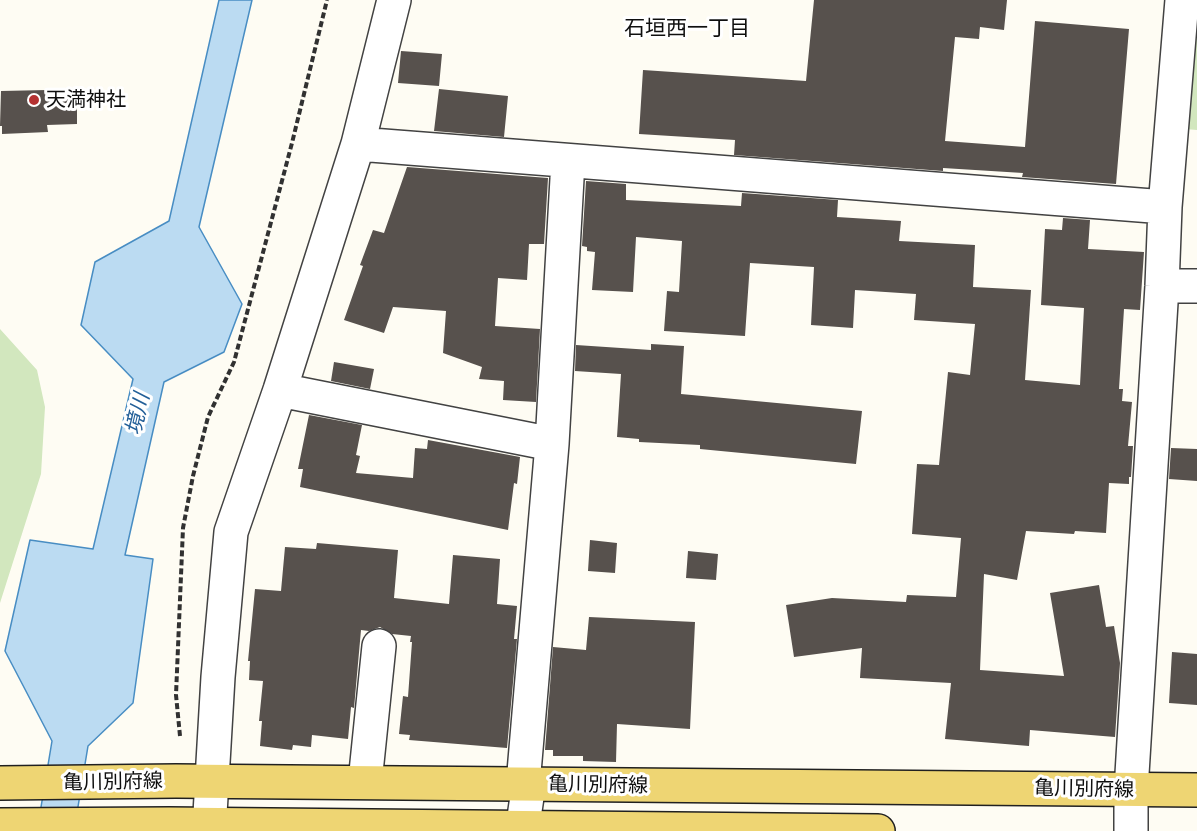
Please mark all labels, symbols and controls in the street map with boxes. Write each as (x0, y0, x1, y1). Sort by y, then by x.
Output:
district label: 石垣西一丁目 (624, 16, 750, 42)
place label: 天満神社 (46, 88, 126, 112)
marker: 天満神社 (27, 93, 41, 107)
water label: 境川 (121, 391, 155, 437)
street label: 亀川別府線 (63, 769, 163, 795)
street label: 亀川別府線 (548, 772, 648, 798)
street label: 亀川別府線 (1034, 776, 1134, 802)

